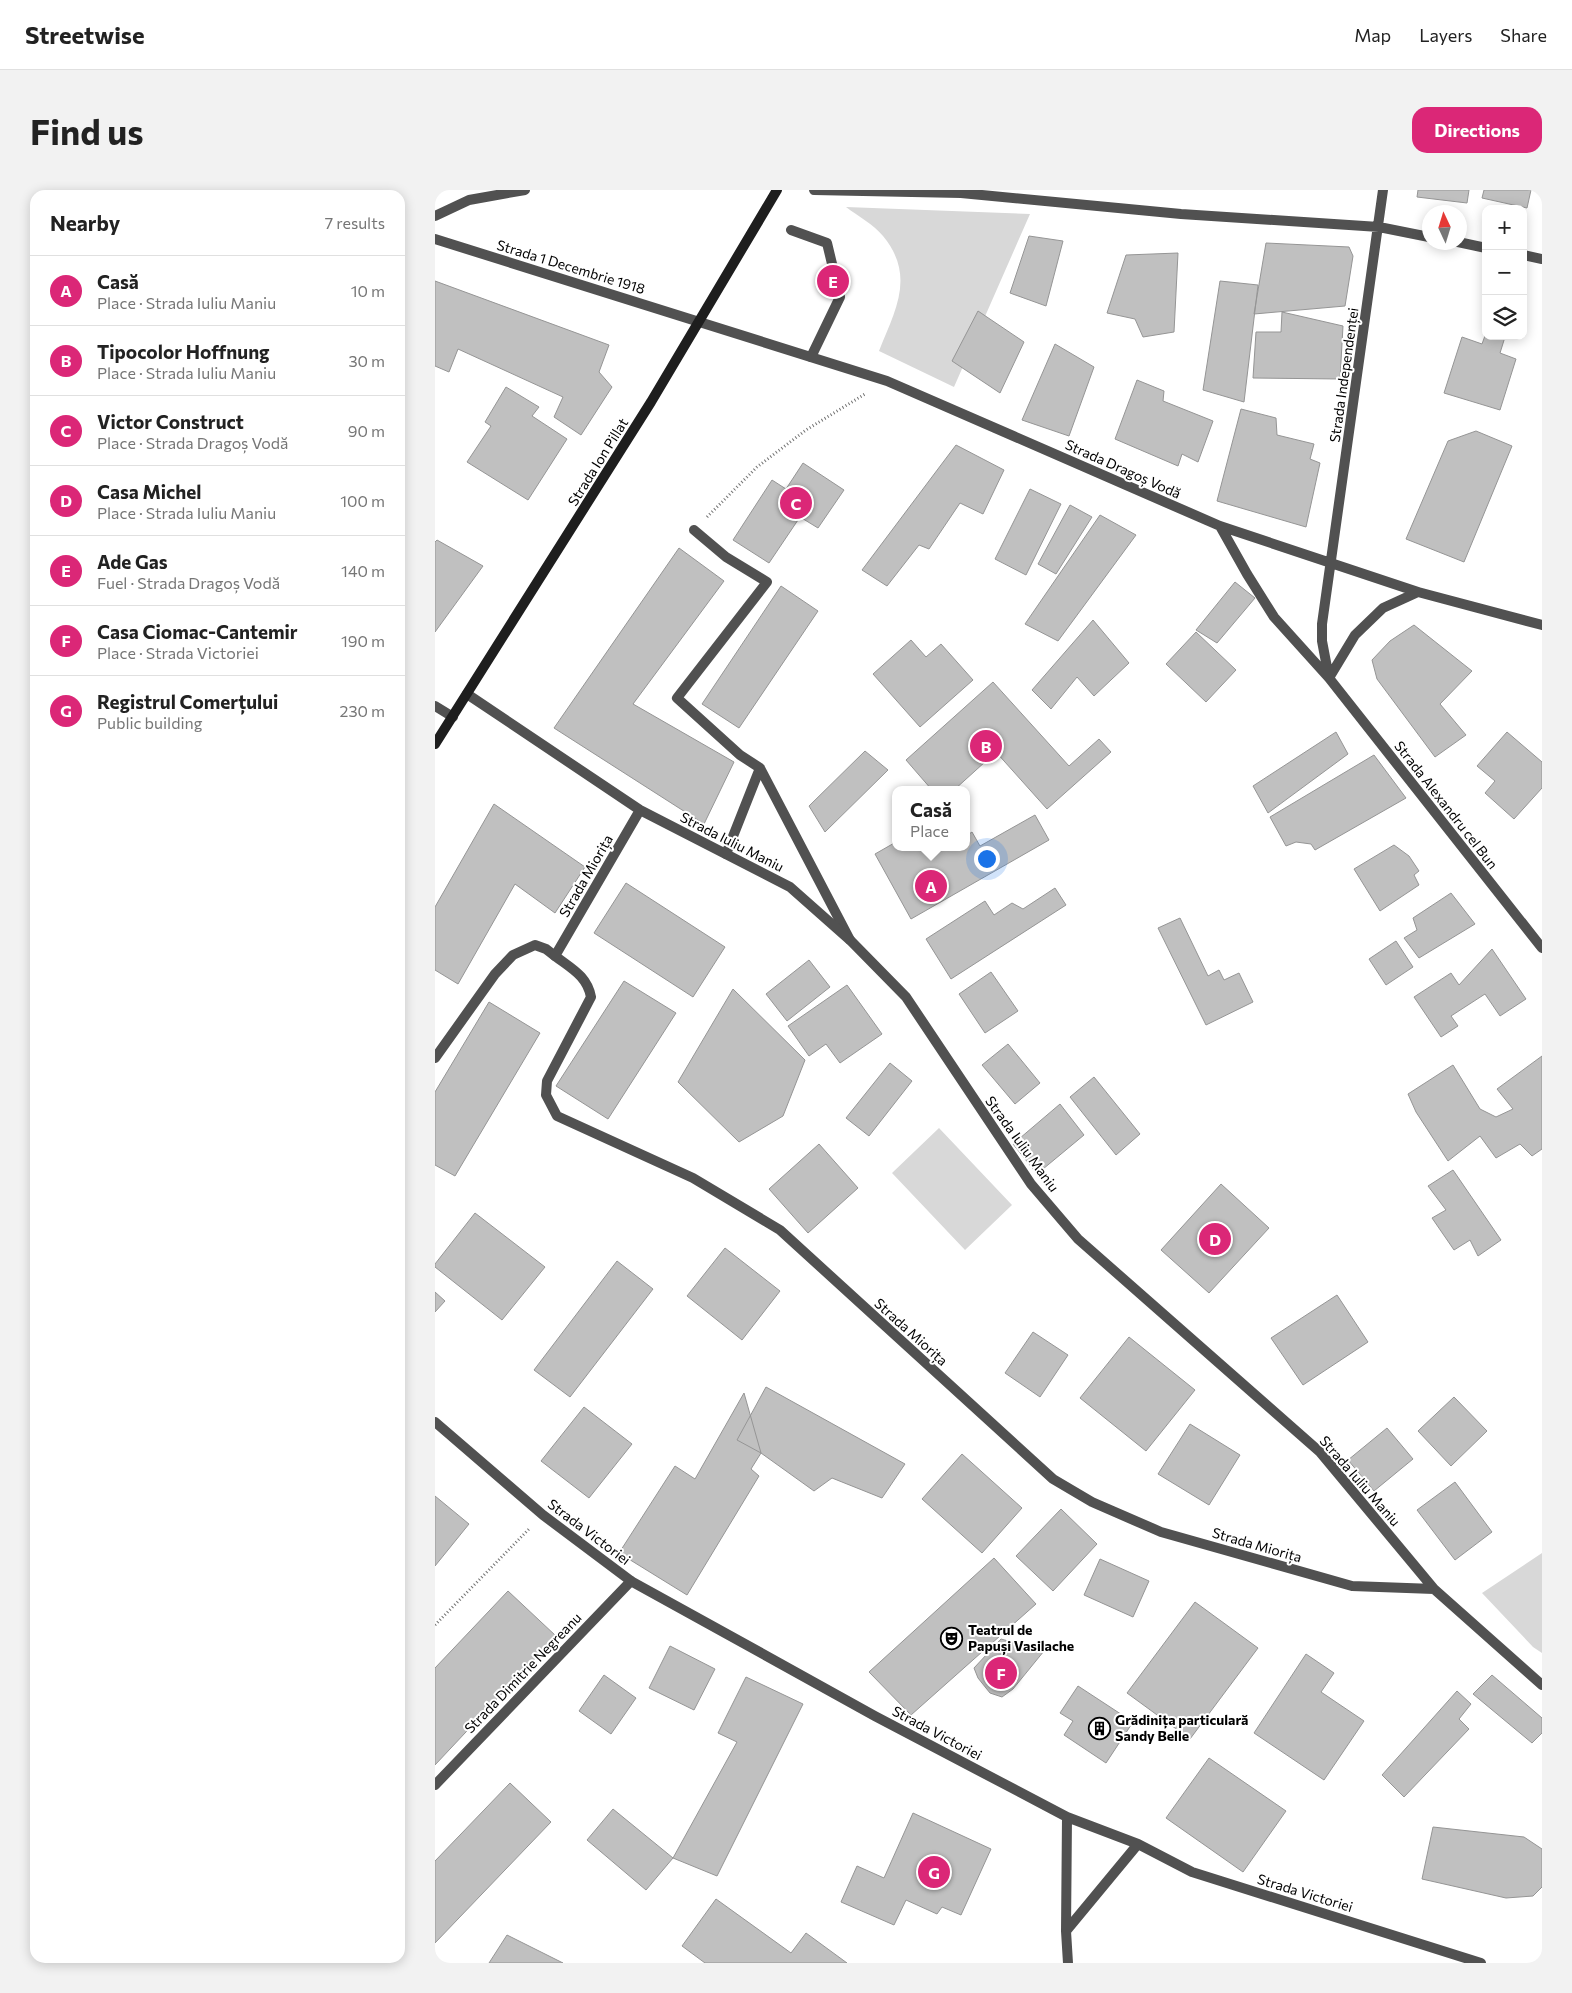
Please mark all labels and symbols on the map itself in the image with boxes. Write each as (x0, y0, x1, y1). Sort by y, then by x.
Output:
north arrow (1422, 205, 1467, 250)
street label: Strada 1 Decembrie 1918 (495, 236, 647, 297)
pin: E (817, 262, 849, 300)
street label: Strada Independenței (1326, 306, 1362, 444)
street label: Strada Ion Pillat (564, 415, 631, 509)
street label: Strada Dragoș Vodă (1062, 435, 1184, 503)
pin: C (780, 484, 812, 522)
pin: B (970, 727, 1002, 765)
street label: Strada Alexandru cel Bun (1391, 737, 1502, 872)
street label: Strada Iuliu Maniu (678, 808, 787, 875)
street label: Strada Miorița (555, 832, 617, 920)
your location (974, 846, 1000, 872)
pin: A (915, 867, 947, 905)
street label: Strada Iuliu Maniu (982, 1093, 1063, 1195)
pin: D (1199, 1220, 1231, 1258)
street label: Strada Miorița (871, 1294, 951, 1370)
street label: Strada Iuliu Maniu (1317, 1432, 1404, 1529)
street label: Strada Victoriei (545, 1495, 634, 1568)
street label: Strada Miorița (1210, 1524, 1304, 1566)
street label: Strada Dimitrie Negreanu (461, 1609, 585, 1736)
place label: Teatrul de Papuși Vasilache (968, 1621, 1074, 1655)
theatre icon: Teatrul de Papuși Vasilache (940, 1626, 964, 1650)
pin: F (985, 1654, 1017, 1692)
street label: Strada Victoriei (890, 1702, 985, 1763)
place label: Grădinița particulară Sandy Belle (1115, 1711, 1248, 1744)
building icon: Grădinița particulară Sandy Belle (1087, 1716, 1111, 1740)
pin: G (918, 1853, 950, 1891)
street label: Strada Victoriei (1255, 1870, 1355, 1915)

